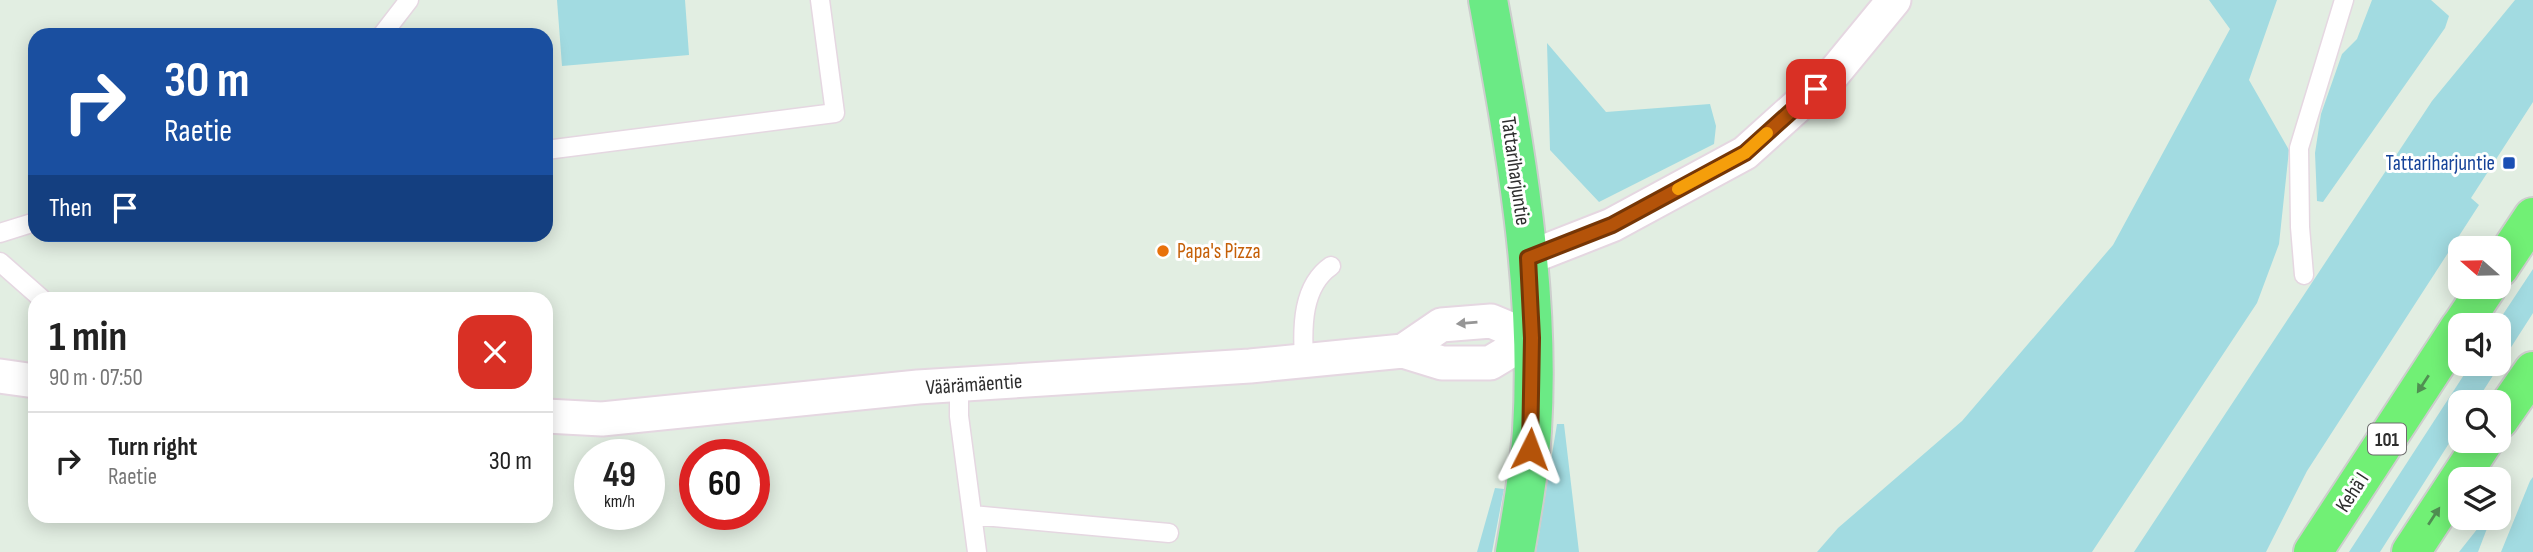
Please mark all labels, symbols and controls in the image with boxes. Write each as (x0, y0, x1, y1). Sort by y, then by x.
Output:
text: 30 m (164, 52, 249, 111)
icon: right (49, 56, 140, 147)
pin (1786, 59, 1846, 119)
icon: arrive (1797, 70, 1835, 108)
text: Raetie (164, 112, 232, 151)
street label: Tattariharjuntie (1496, 115, 1535, 227)
place label: Tattariharjuntie (2386, 151, 2495, 176)
marker: Tattariharjuntie (2501, 155, 2517, 171)
icon: arrive (106, 189, 144, 227)
text: Then (49, 193, 92, 224)
north arrow (2448, 236, 2511, 299)
map controls (2448, 236, 2511, 530)
place label: Papa's Pizza (1177, 239, 1261, 264)
marker: Papa's Pizza (1155, 243, 1171, 259)
text: 1 min (49, 312, 127, 363)
button: sound (2448, 313, 2511, 376)
button: close (458, 315, 532, 389)
one-way arrow (1456, 318, 1478, 329)
text: 90 m · 07:50 (49, 364, 143, 392)
street label: Väärämäentie (925, 369, 1023, 400)
one-way arrow (2416, 375, 2430, 393)
button: search (2448, 390, 2511, 453)
position arrow (1493, 412, 1567, 486)
road number: 101 (2368, 424, 2406, 454)
text: Turn right (108, 432, 197, 463)
speed limit sign: 60 (679, 439, 770, 530)
icon: right (49, 442, 87, 480)
text: 30 m (489, 446, 532, 477)
text: 49 (603, 454, 636, 497)
text: Raetie (108, 463, 157, 491)
button: layers (2448, 467, 2511, 530)
street label: Kehä I (2330, 468, 2374, 517)
text: km/h (604, 491, 635, 512)
one-way arrow (2428, 506, 2441, 525)

